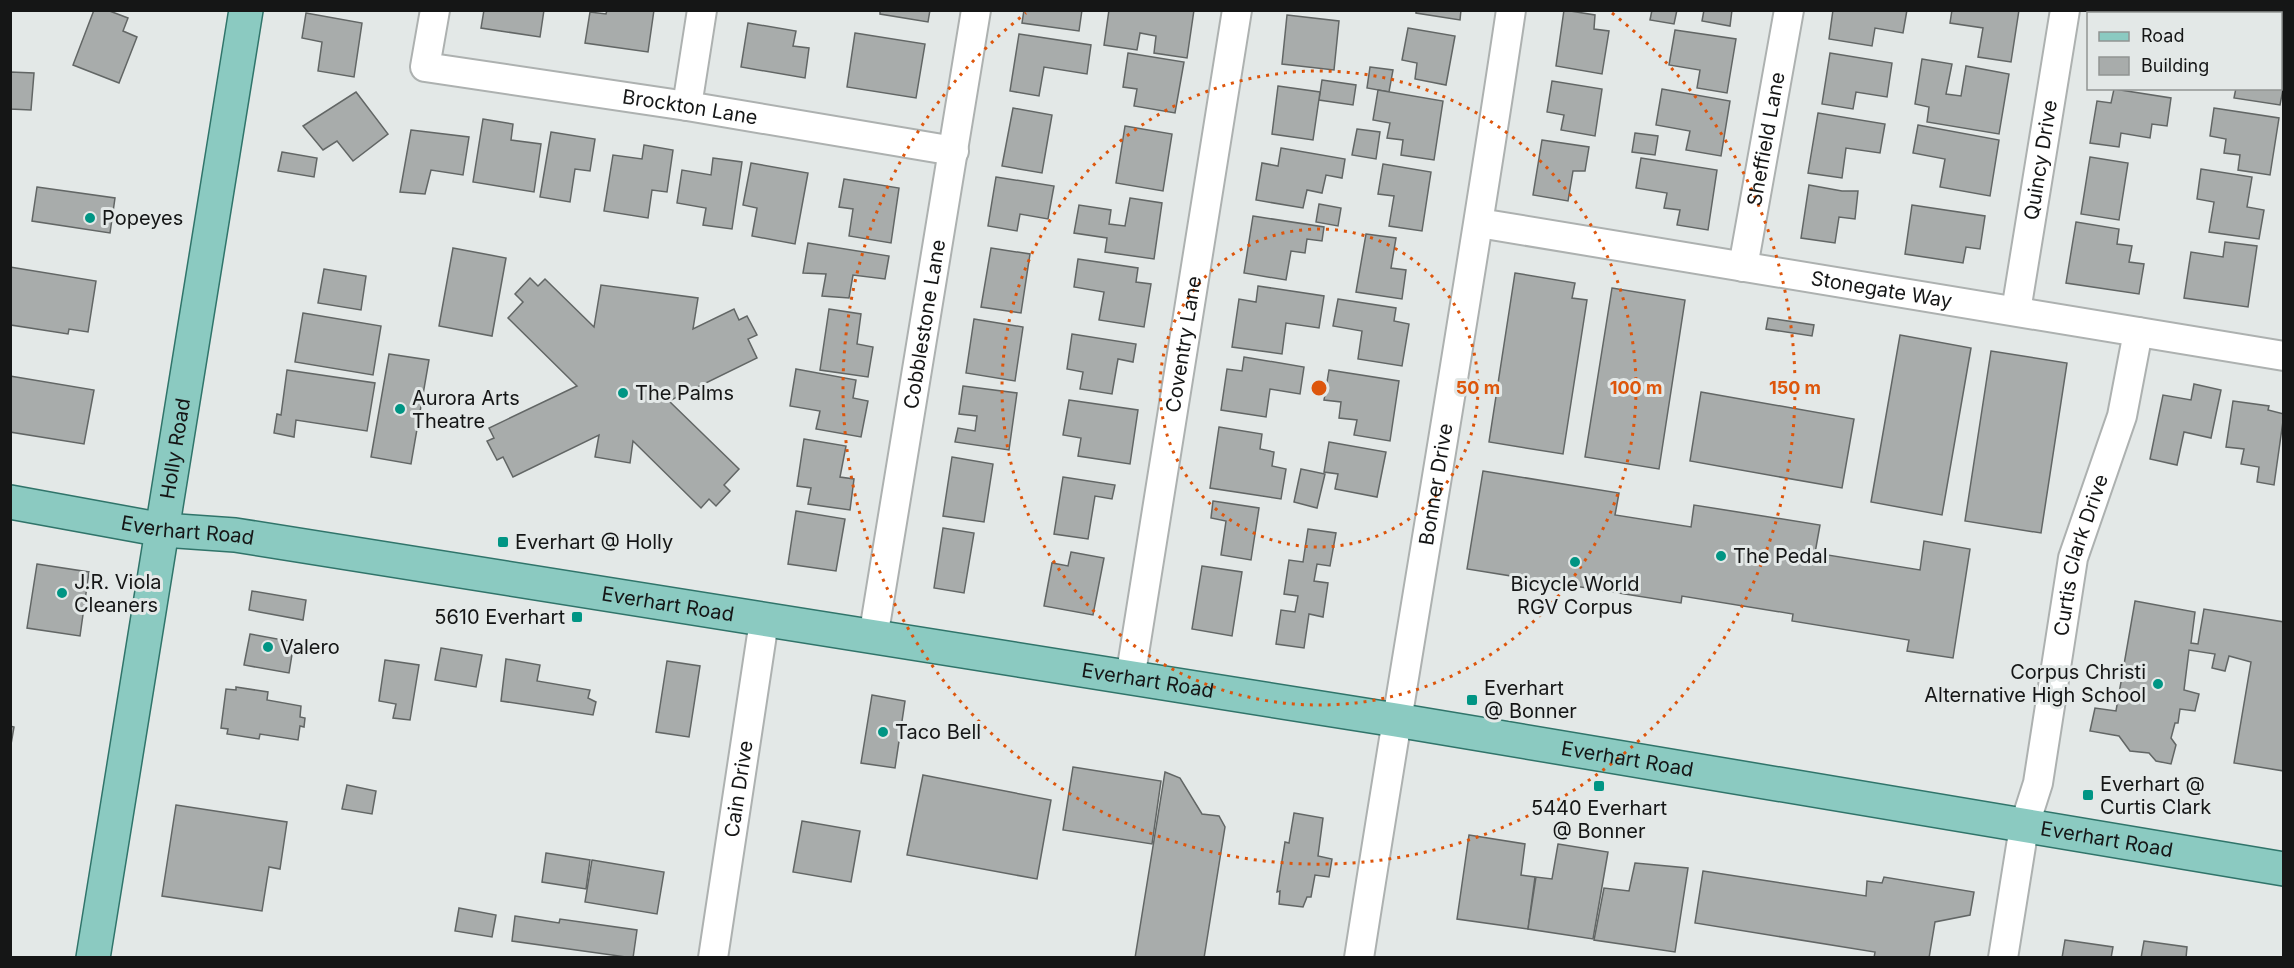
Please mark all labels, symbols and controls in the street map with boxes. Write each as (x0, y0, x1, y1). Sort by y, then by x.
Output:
legend (2087, 12, 2282, 90)
text: Road (2141, 25, 2184, 46)
text: Building (2141, 55, 2209, 76)
street label: Sheffield Lane (1742, 70, 1790, 208)
street label: Brockton Lane (621, 85, 760, 130)
street label: Quincy Drive (2019, 98, 2062, 222)
place label: Popeyes (102, 206, 183, 230)
marker: Popeyes (83, 211, 97, 225)
street label: Cobblestone Lane (899, 238, 950, 411)
street label: Stonegate Way (1809, 266, 1954, 313)
street label: Coventry Lane (1161, 274, 1206, 414)
text: 50 m (1456, 377, 1500, 398)
text: 100 m (1610, 377, 1662, 398)
text: 150 m (1769, 377, 1821, 398)
centre of rings (1309, 378, 1329, 398)
place label: The Palms (635, 381, 734, 405)
place label: Aurora Arts Theatre (412, 386, 520, 433)
marker: The Palms (616, 386, 630, 400)
street label: Holly Road (155, 396, 195, 501)
marker: Aurora Arts Theatre (393, 402, 407, 416)
street label: Bonner Drive (1414, 421, 1458, 547)
street label: Curtis Clark Drive (2049, 471, 2113, 638)
street label: Everhart Road (119, 511, 256, 550)
place label: Everhart @ Holly (515, 530, 673, 554)
marker: Everhart @ Holly (496, 535, 510, 549)
place label: The Pedal (1733, 544, 1828, 568)
marker: The Pedal (1714, 549, 1728, 563)
marker: Bicycle World RGV Corpus (1568, 555, 1582, 569)
place label: J.R. Viola Cleaners (74, 570, 161, 617)
place label: Bicycle World RGV Corpus (1511, 572, 1639, 619)
street label: Everhart Road (600, 582, 736, 626)
marker: J.R. Viola Cleaners (55, 586, 69, 600)
place label: 5610 Everhart (434, 605, 565, 629)
marker: 5610 Everhart (570, 610, 584, 624)
place label: Valero (280, 635, 340, 659)
marker: Valero (261, 640, 275, 654)
street label: Everhart Road (1080, 658, 1216, 703)
place label: Corpus Christi Alternative High School (1924, 660, 2146, 707)
place label: Everhart @ Bonner (1484, 676, 1577, 723)
marker: Corpus Christi Alternative High School (2151, 677, 2165, 691)
marker: Everhart @ Bonner (1465, 693, 1479, 707)
place label: Taco Bell (895, 720, 981, 744)
marker: Taco Bell (876, 725, 890, 739)
street label: Everhart Road (1559, 736, 1695, 782)
street label: Cain Drive (719, 739, 758, 839)
place label: Everhart @ Curtis Clark (2100, 772, 2211, 819)
marker: 5440 Everhart @ Bonner (1592, 779, 1606, 793)
marker: Everhart @ Curtis Clark (2081, 788, 2095, 802)
place label: 5440 Everhart @ Bonner (1531, 796, 1667, 843)
street label: Everhart Road (2039, 816, 2175, 862)

